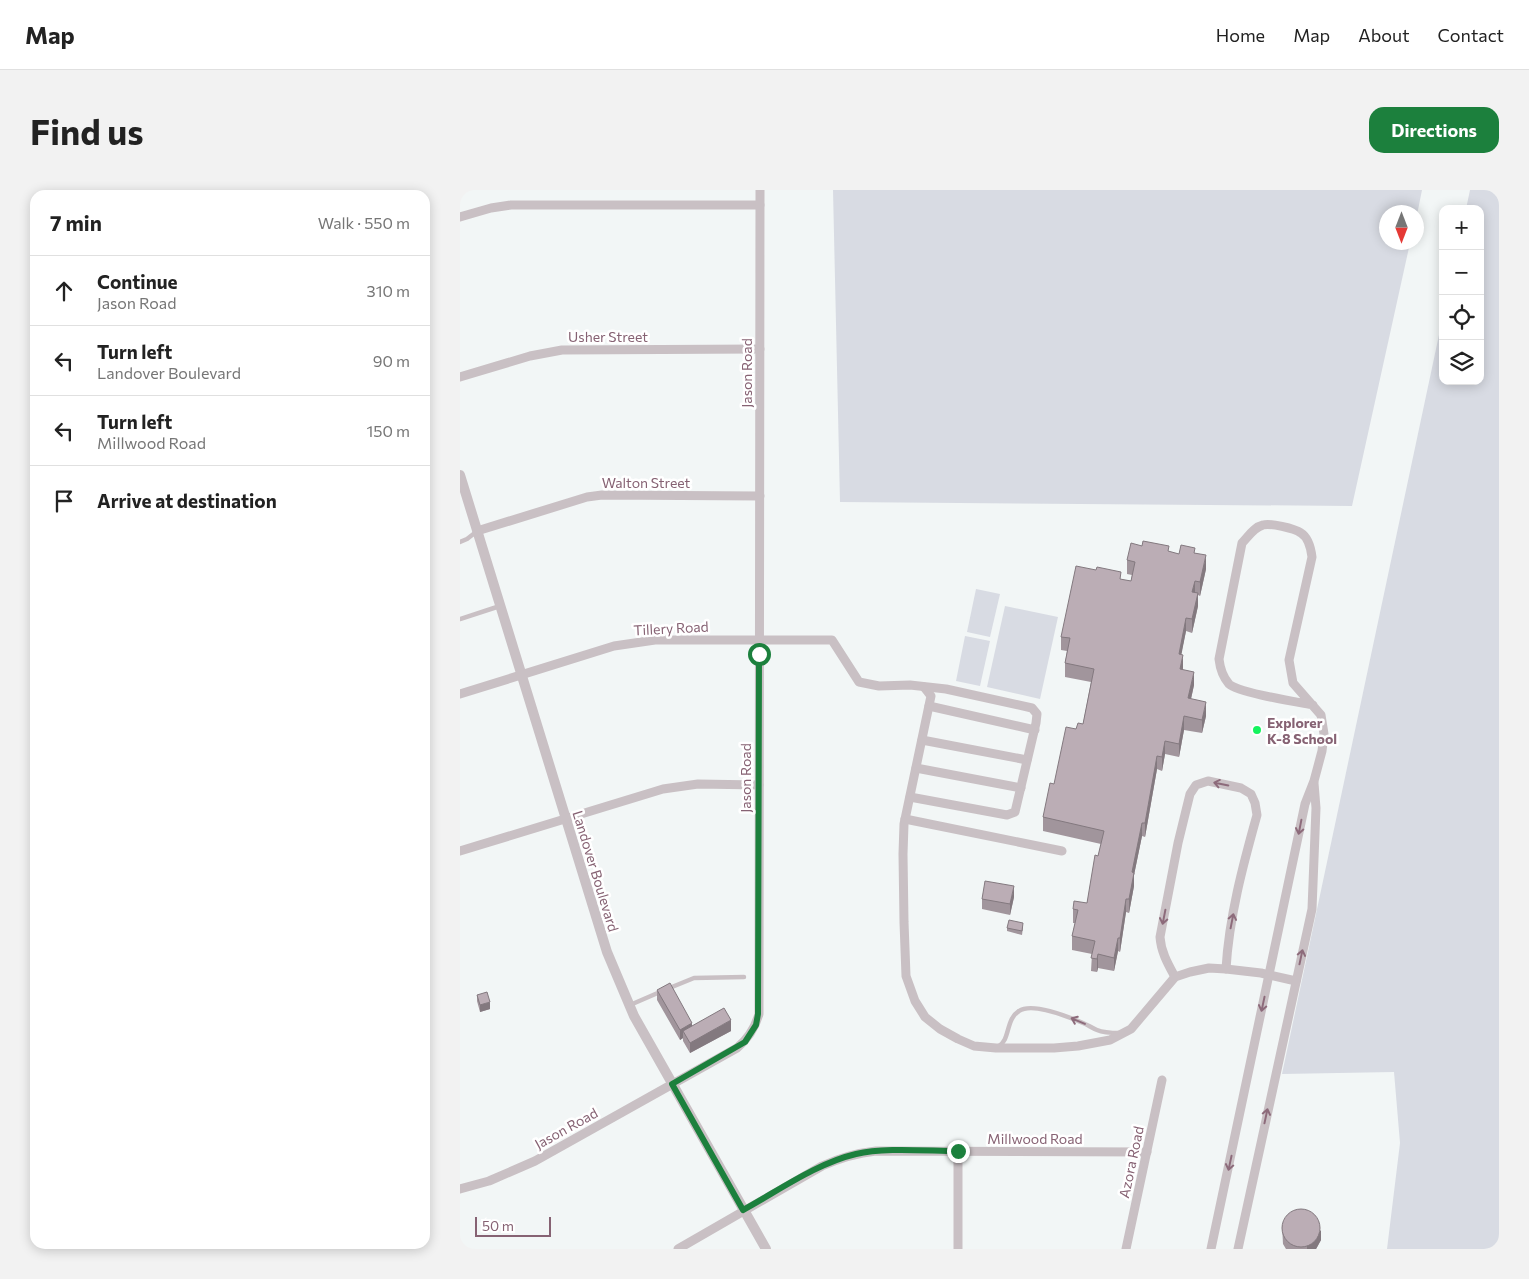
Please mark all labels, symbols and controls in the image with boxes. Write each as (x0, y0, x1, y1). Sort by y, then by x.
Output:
text: Map (25, 20, 75, 49)
text: Home (1216, 24, 1265, 46)
text: Map (1293, 24, 1330, 46)
text: About (1358, 24, 1410, 46)
text: Contact (1438, 24, 1504, 46)
button: Directions (1369, 107, 1499, 153)
text: Find us (30, 109, 144, 152)
north arrow (1379, 205, 1424, 250)
map controls (1439, 205, 1484, 385)
button: + (1439, 205, 1484, 250)
text: 7 min (50, 210, 102, 235)
text: Walk · 550 m (318, 213, 410, 232)
button: − (1439, 250, 1484, 295)
text: Continue (97, 270, 177, 293)
icon: ahead (50, 277, 78, 305)
text: 310 m (367, 281, 410, 300)
text: Jason Road (97, 293, 176, 312)
button: locate (1439, 295, 1484, 340)
street label: Usher Street (568, 328, 648, 345)
street label: Jason Road (738, 338, 755, 408)
text: Turn left (97, 340, 172, 363)
button: layers (1439, 340, 1484, 385)
icon: left (50, 347, 78, 375)
text: 90 m (373, 351, 410, 370)
text: Landover Boulevard (97, 363, 241, 382)
text: Turn left (97, 410, 172, 433)
icon: left (50, 417, 78, 445)
text: 150 m (367, 421, 410, 440)
text: Millwood Road (97, 433, 206, 452)
street label: Walton Street (602, 474, 691, 491)
icon: arrive (50, 487, 78, 515)
text: Arrive at destination (97, 489, 277, 512)
street label: Tillery Road (633, 618, 709, 638)
route start (748, 643, 771, 666)
place label: Explorer K-8 School (1267, 714, 1337, 747)
marker: Explorer K-8 School (1251, 724, 1263, 736)
street label: Jason Road (737, 743, 754, 813)
one-way arrow (1214, 779, 1230, 788)
street label: Landover Boulevard (569, 808, 623, 934)
one-way arrow (1295, 819, 1305, 835)
one-way arrow (1159, 908, 1168, 924)
one-way arrow (1228, 913, 1238, 929)
one-way arrow (1297, 949, 1306, 965)
one-way arrow (1258, 995, 1268, 1011)
one-way arrow (1071, 1015, 1086, 1025)
street label: Jason Road (531, 1104, 601, 1152)
one-way arrow (1262, 1108, 1272, 1124)
street label: Azora Road (1115, 1124, 1147, 1200)
street label: Millwood Road (987, 1130, 1083, 1147)
route end (947, 1140, 970, 1163)
one-way arrow (1224, 1154, 1234, 1170)
scale bar (475, 1214, 551, 1237)
text: 50 m (482, 1217, 514, 1234)

